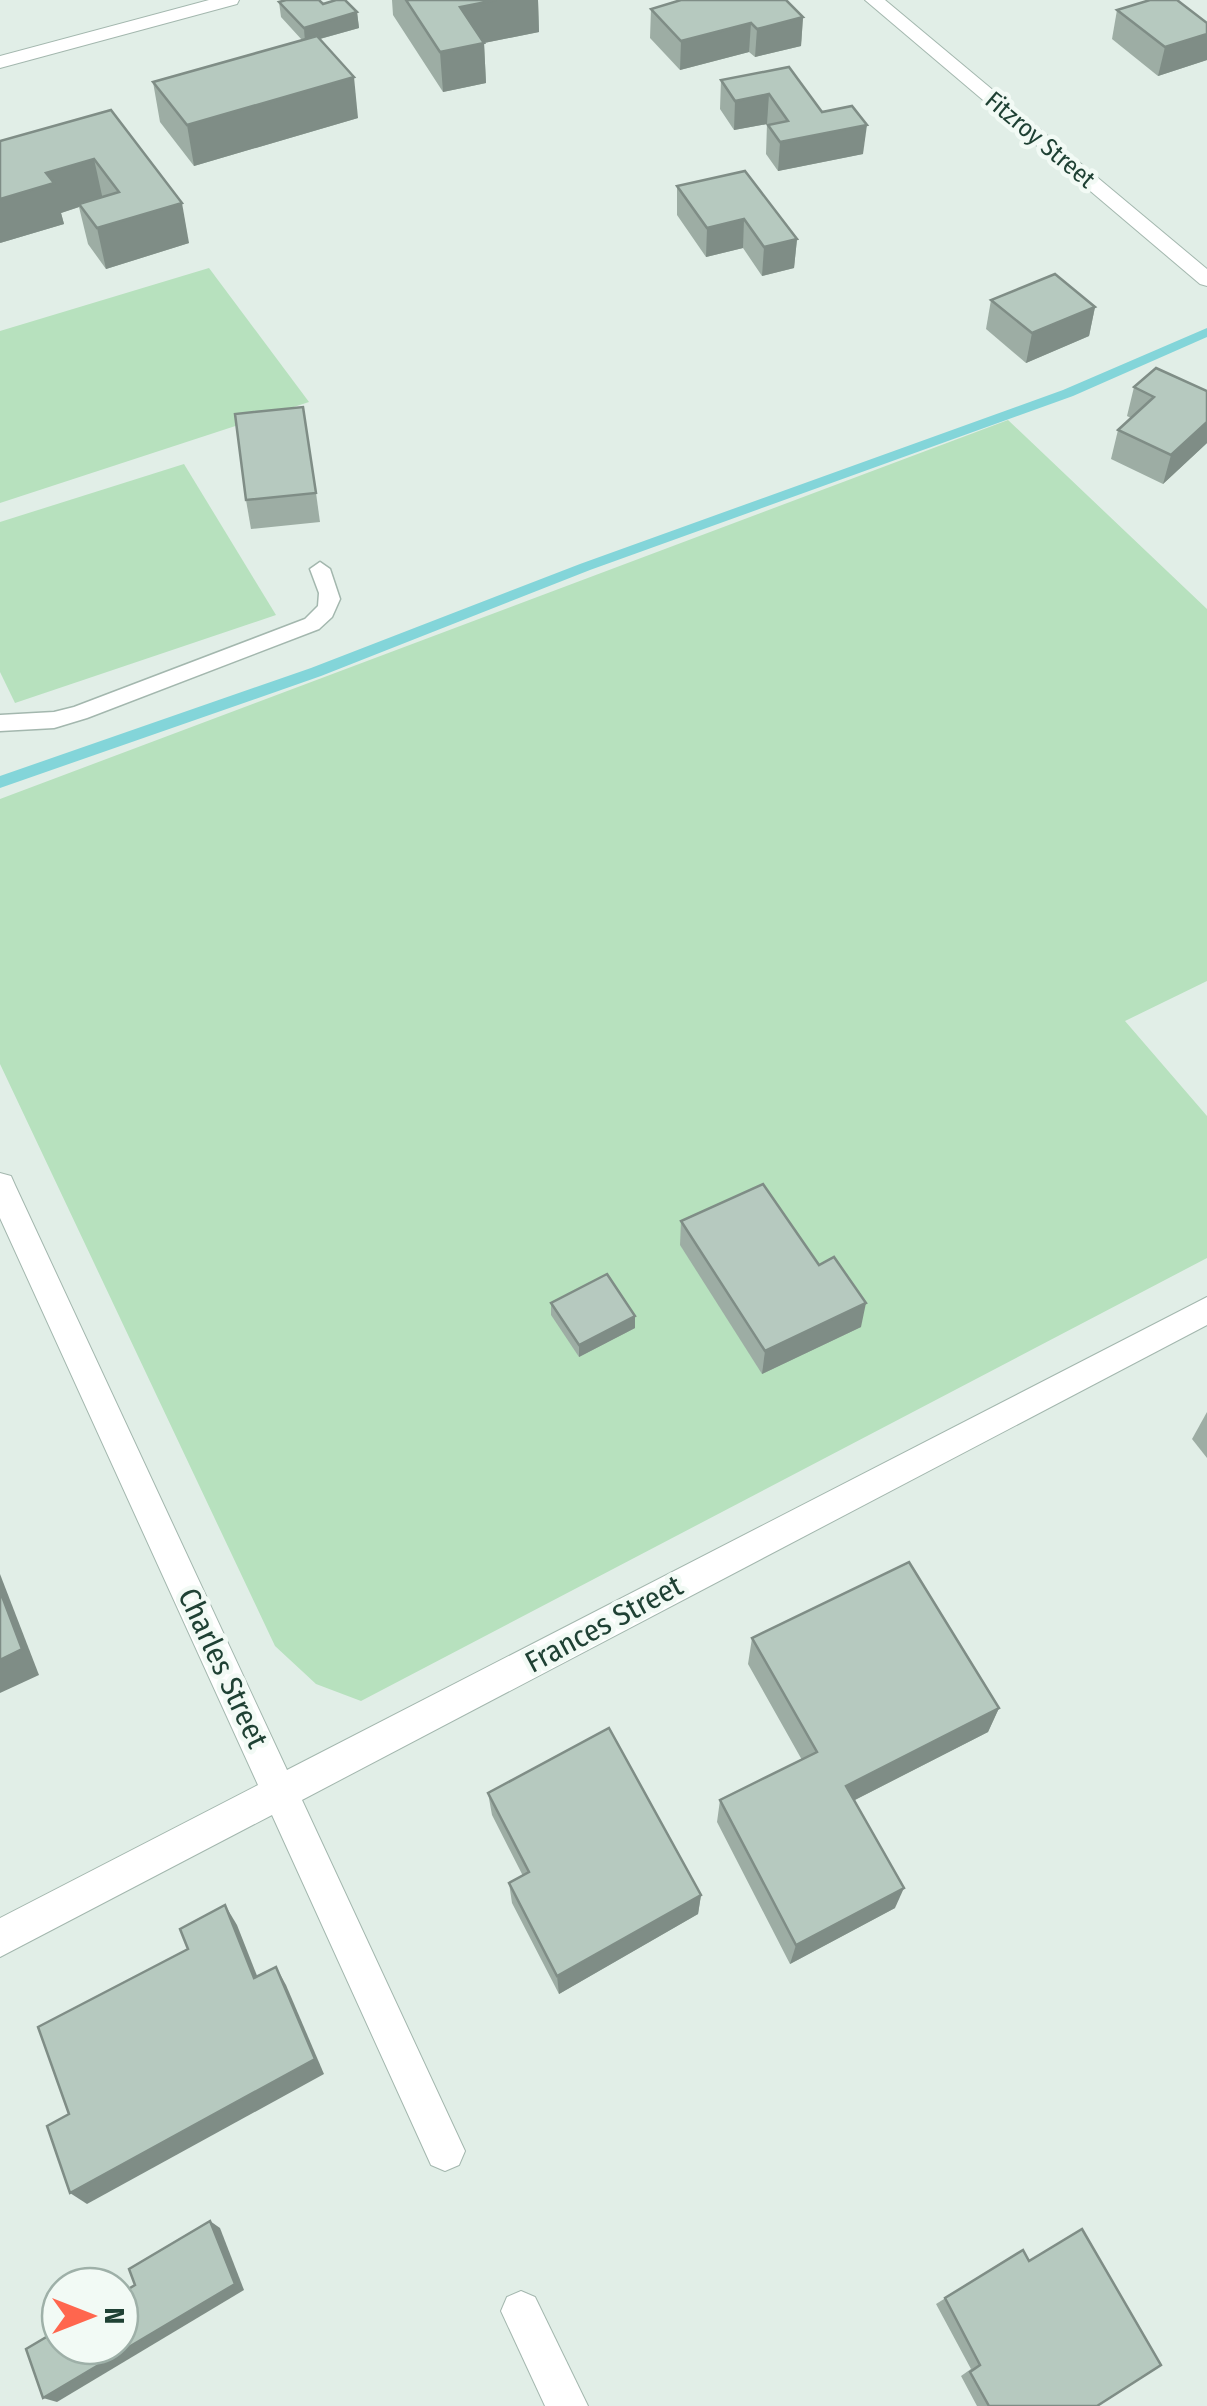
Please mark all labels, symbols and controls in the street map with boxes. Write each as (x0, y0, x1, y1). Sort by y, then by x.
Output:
street label: Fitzroy Street (979, 85, 1102, 195)
street label: Frances Street (519, 1567, 689, 1680)
street label: Charles Street (170, 1582, 276, 1754)
north arrow (40, 2266, 140, 2366)
text: N (98, 2308, 131, 2324)

